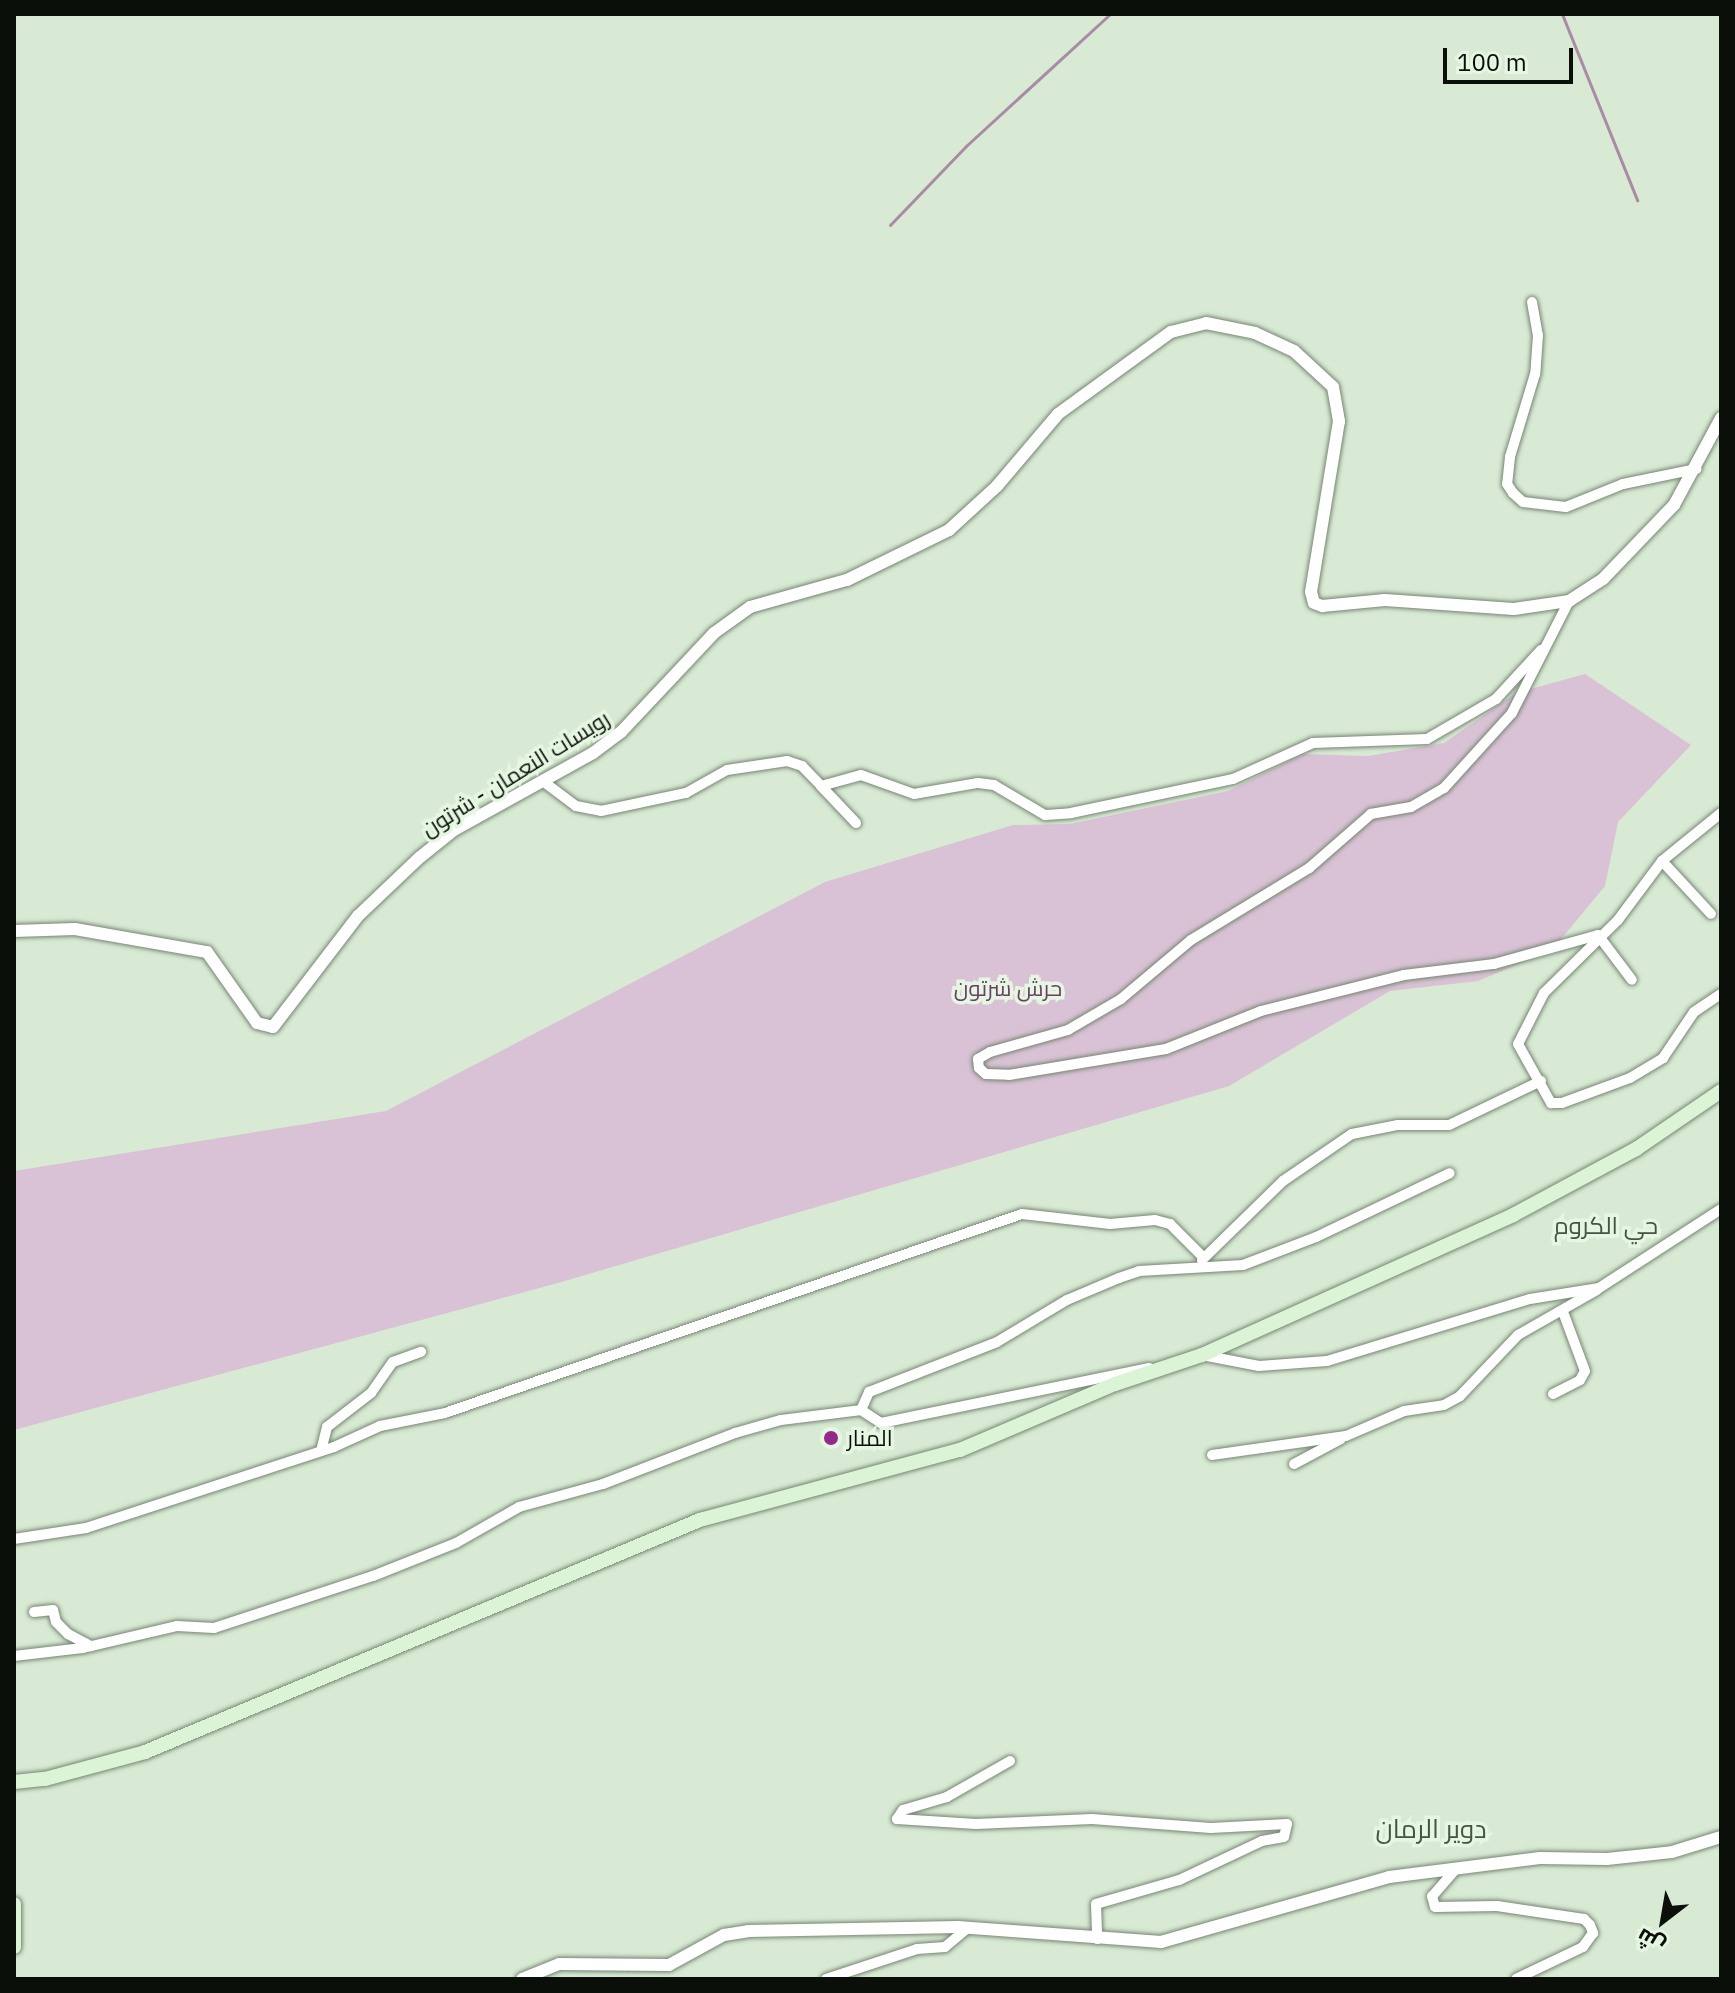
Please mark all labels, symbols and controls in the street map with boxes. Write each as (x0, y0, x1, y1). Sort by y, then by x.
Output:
scale bar (1447, 32, 1577, 82)
text: 100 m (1457, 46, 1527, 78)
street label: رويسات النعمان - شرتون (416, 704, 614, 842)
park label: حرش شرتون (954, 975, 1062, 1001)
district label: حي الكروم (1554, 1212, 1658, 1240)
place label: المنار (847, 1425, 893, 1451)
marker: المنار (822, 1429, 840, 1447)
district label: دوير الرمان (1375, 1813, 1487, 1845)
north arrow (1623, 1881, 1703, 1961)
text: ش (1631, 1922, 1670, 1962)

